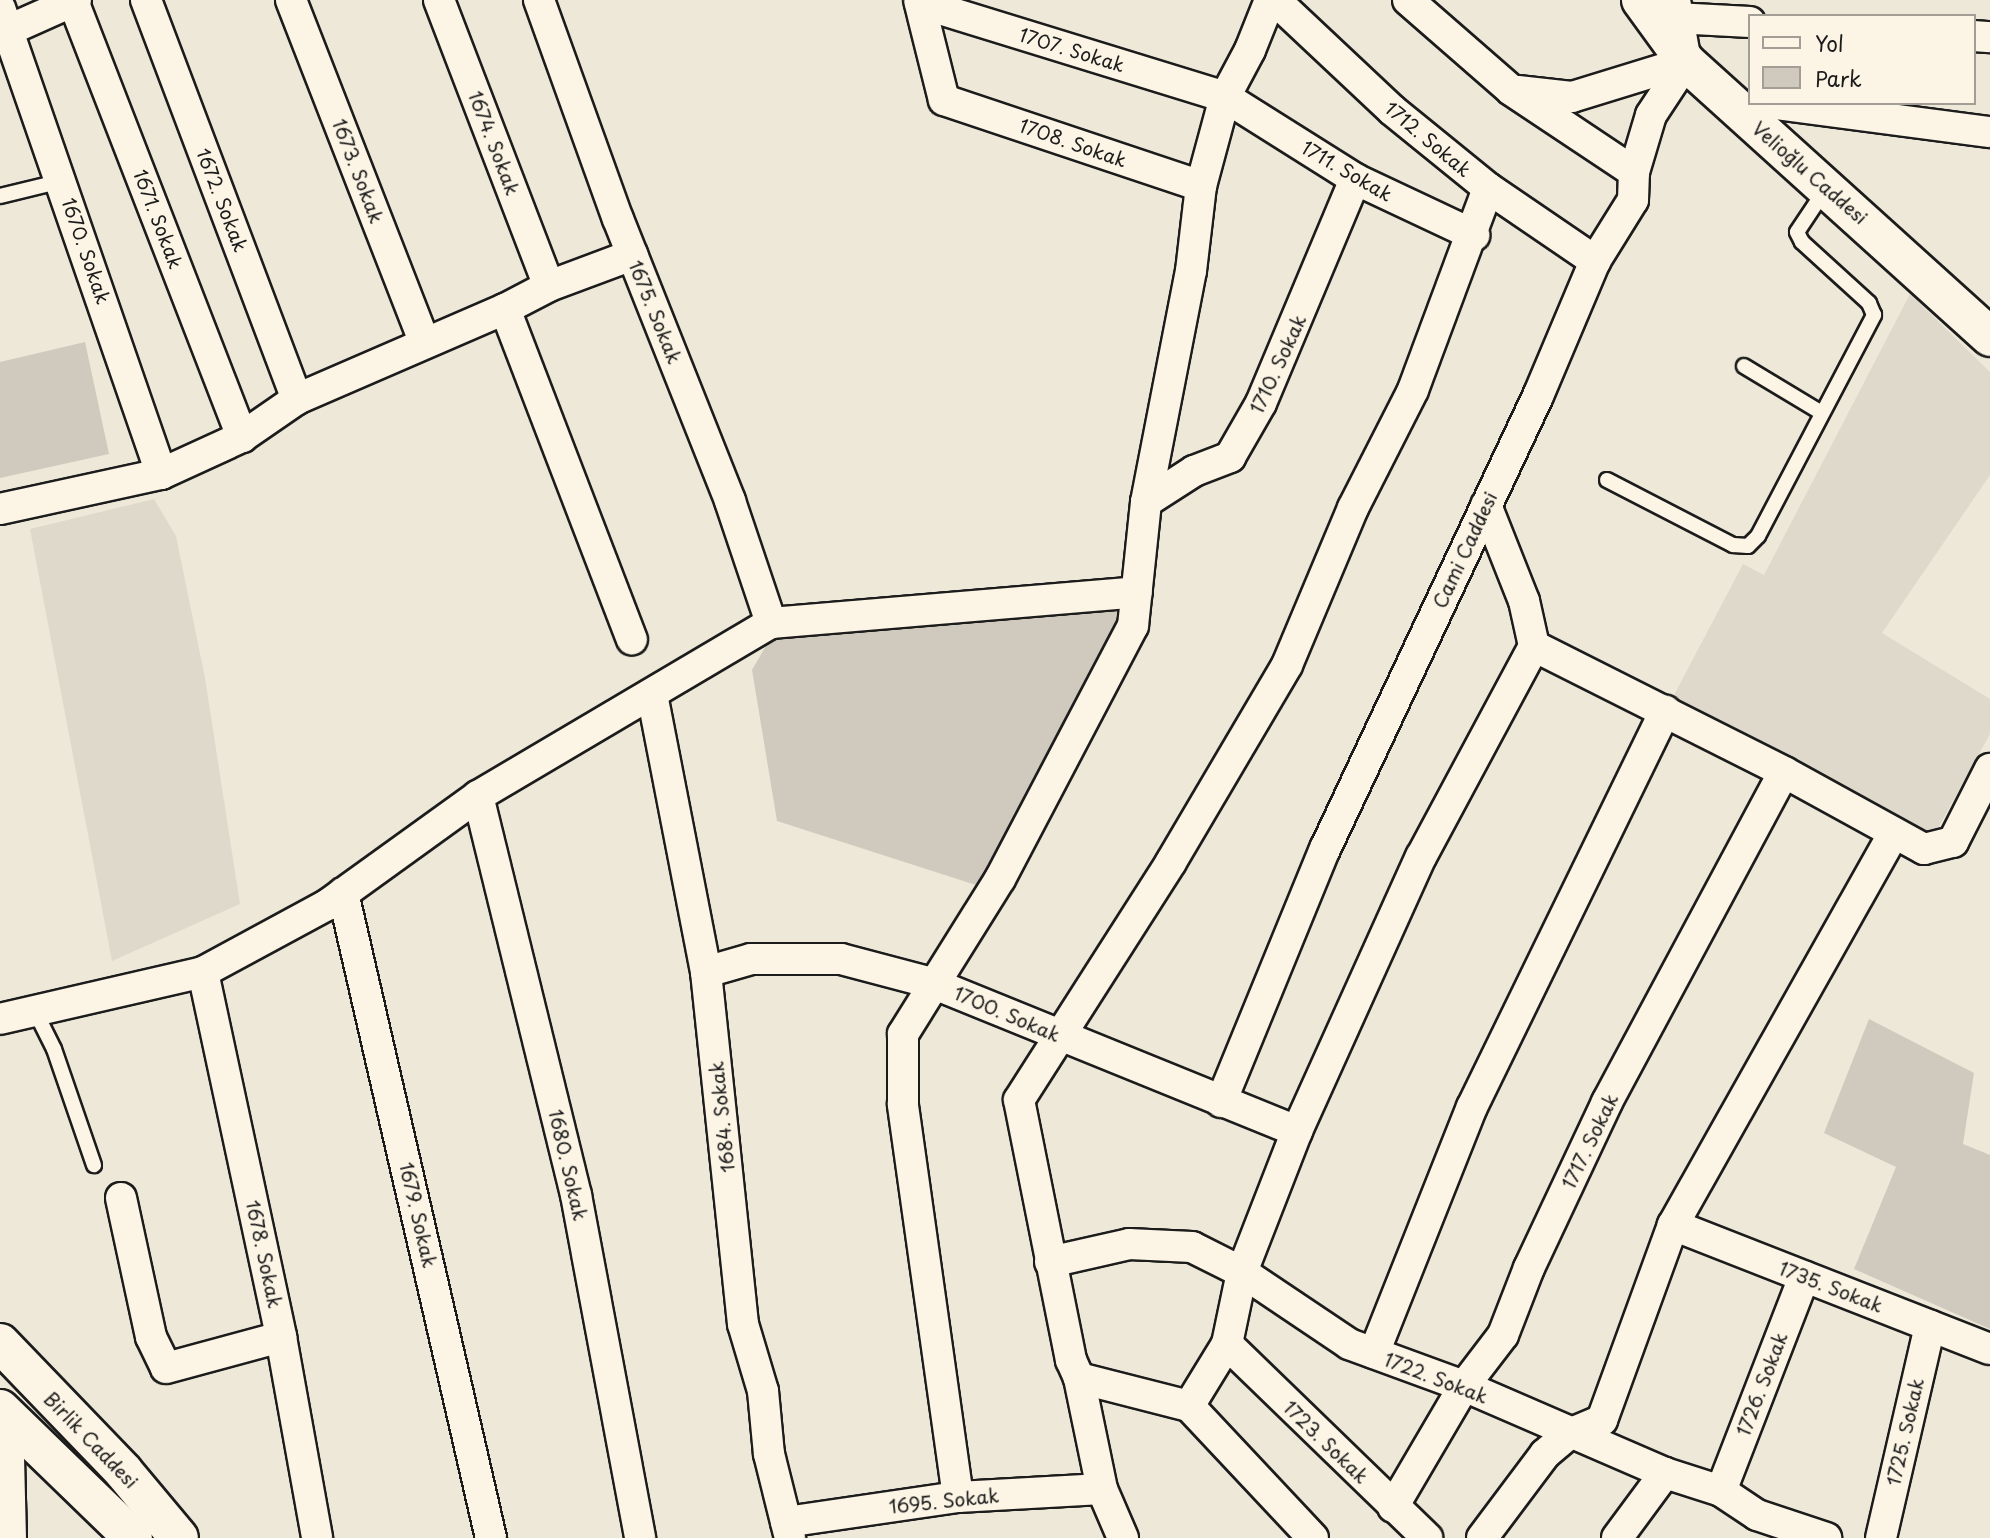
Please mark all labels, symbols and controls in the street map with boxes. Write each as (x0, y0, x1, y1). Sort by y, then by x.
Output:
legend (1748, 14, 1976, 105)
street label: 1707. Sokak (1016, 23, 1128, 77)
text: Yol (1815, 27, 1844, 59)
text: Park (1815, 62, 1862, 94)
street label: 1674. Sokak (464, 88, 524, 198)
street label: 1712. Sokak (1379, 95, 1477, 183)
street label: 1708. Sokak (1016, 114, 1130, 172)
street label: 1673. Sokak (328, 115, 388, 227)
street label: Velioğlu Caddesi (1747, 116, 1873, 230)
street label: 1711. Sokak (1297, 136, 1397, 206)
street label: 1672. Sokak (191, 144, 253, 256)
street label: 1671. Sokak (128, 166, 188, 272)
street label: 1670. Sokak (57, 195, 115, 307)
street label: 1675. Sokak (624, 257, 686, 367)
street label: 1710. Sokak (1245, 310, 1311, 418)
street label: Cami Caddesi (1428, 488, 1502, 612)
street label: 1700. Sokak (950, 981, 1064, 1047)
street label: 1684. Sokak (705, 1059, 739, 1175)
street label: 1717. Sokak (1557, 1089, 1623, 1193)
street label: 1680. Sokak (544, 1107, 592, 1223)
street label: 1679. Sokak (395, 1160, 441, 1270)
street label: 1678. Sokak (241, 1198, 287, 1310)
street label: 1735. Sokak (1775, 1257, 1887, 1317)
street label: 1726. Sokak (1731, 1328, 1793, 1440)
street label: 1722. Sokak (1380, 1347, 1492, 1409)
street label: 1725. Sokak (1881, 1375, 1929, 1489)
street label: Birlik Caddesi (39, 1386, 143, 1494)
street label: 1723. Sokak (1278, 1395, 1374, 1489)
street label: 1695. Sokak (888, 1484, 1000, 1518)

